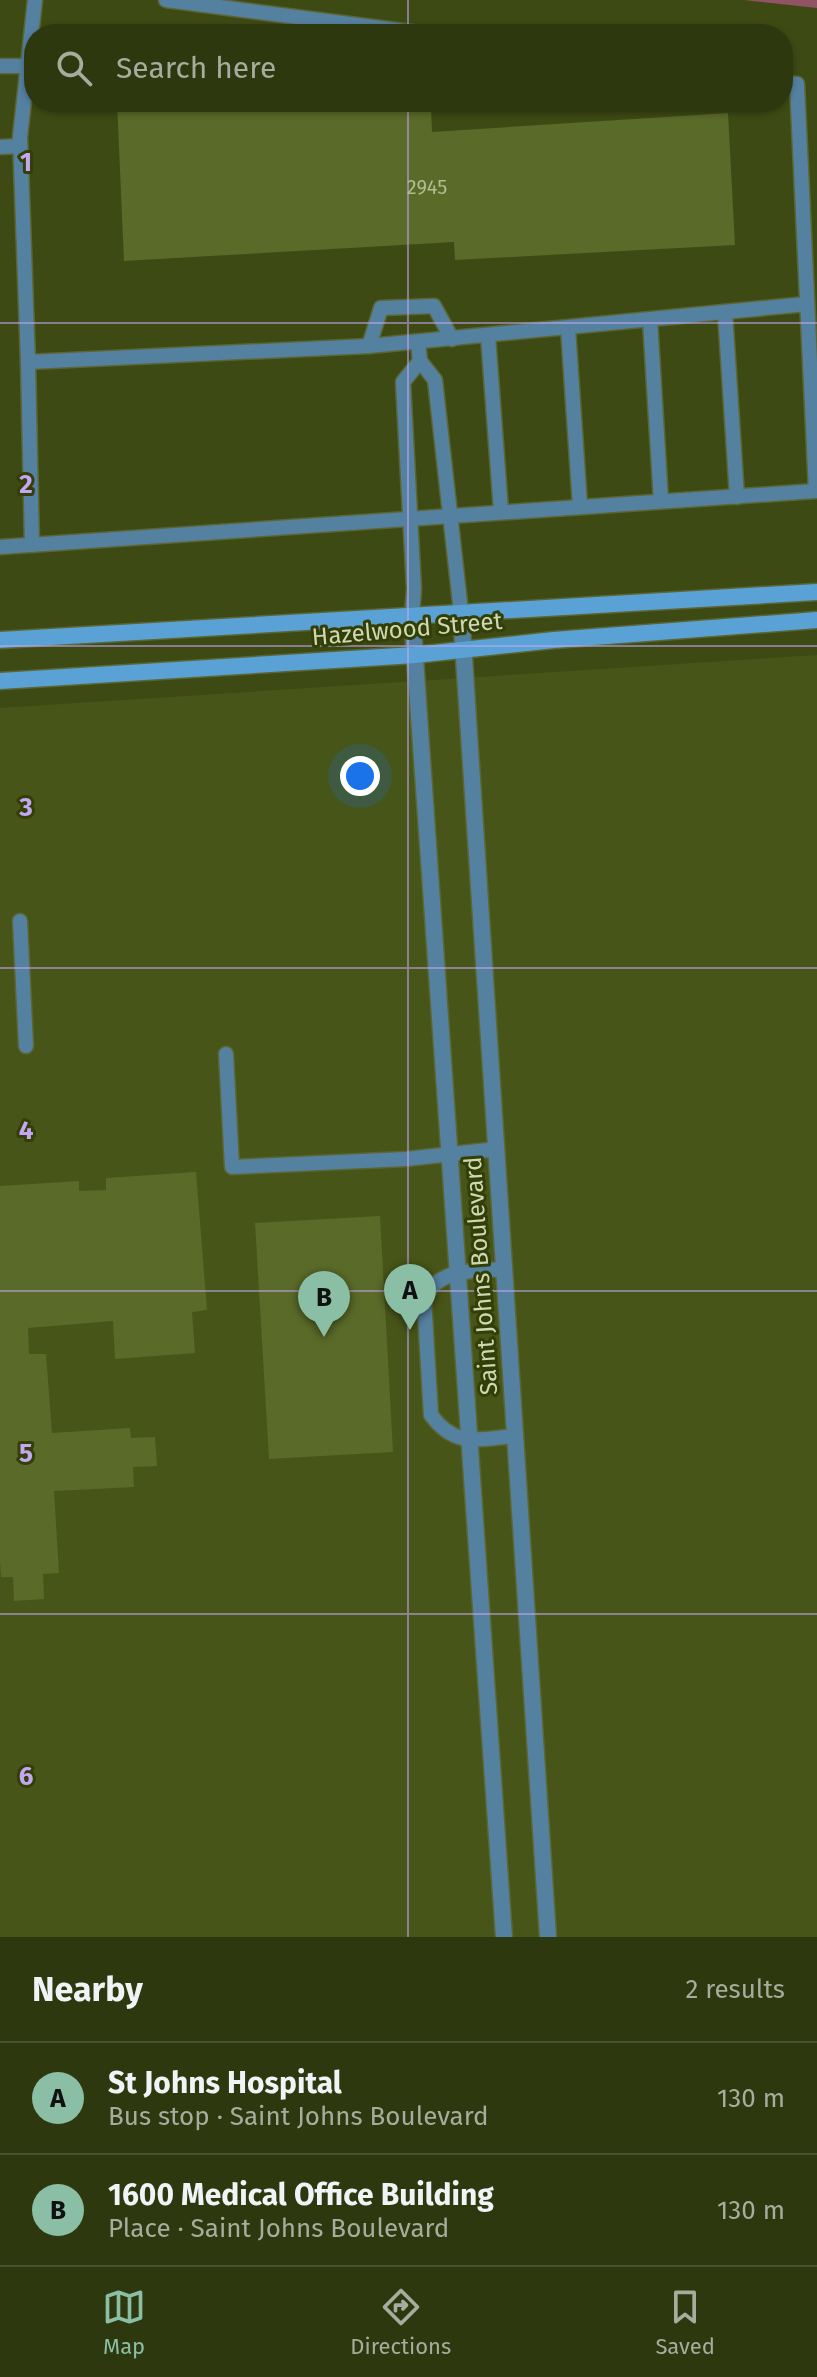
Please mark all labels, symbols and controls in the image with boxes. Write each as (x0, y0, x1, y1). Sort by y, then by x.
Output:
search box (24, 24, 793, 112)
icon: search (52, 46, 96, 90)
text: Search here (116, 50, 276, 86)
text: 1 (20, 147, 32, 178)
house number: 2945 (407, 175, 447, 199)
text: 2 (19, 469, 33, 500)
street label: Hazelwood Street (311, 607, 504, 651)
your location (340, 756, 380, 796)
text: 3 (18, 792, 33, 823)
text: 4 (19, 1115, 34, 1146)
street label: Saint Johns Boulevard (459, 1156, 503, 1396)
pin: A (384, 1264, 436, 1330)
pin: B (298, 1271, 350, 1337)
text: 5 (19, 1438, 33, 1469)
text: 6 (19, 1761, 34, 1792)
text: Nearby (32, 1969, 143, 2010)
text: 2 results (685, 1974, 785, 2005)
text: St Johns Hospital (108, 2065, 342, 2101)
text: A (50, 2083, 66, 2114)
text: 130 m (717, 2083, 785, 2114)
text: Bus stop · Saint Johns Boulevard (108, 2101, 489, 2132)
text: 1600 Medical Office Building (108, 2177, 494, 2213)
text: B (50, 2195, 66, 2226)
text: 130 m (717, 2195, 785, 2226)
text: Place · Saint Johns Boulevard (108, 2213, 449, 2244)
tab: Map (102, 2285, 146, 2360)
tab: Directions (350, 2285, 451, 2360)
tab: Saved (655, 2285, 715, 2360)

